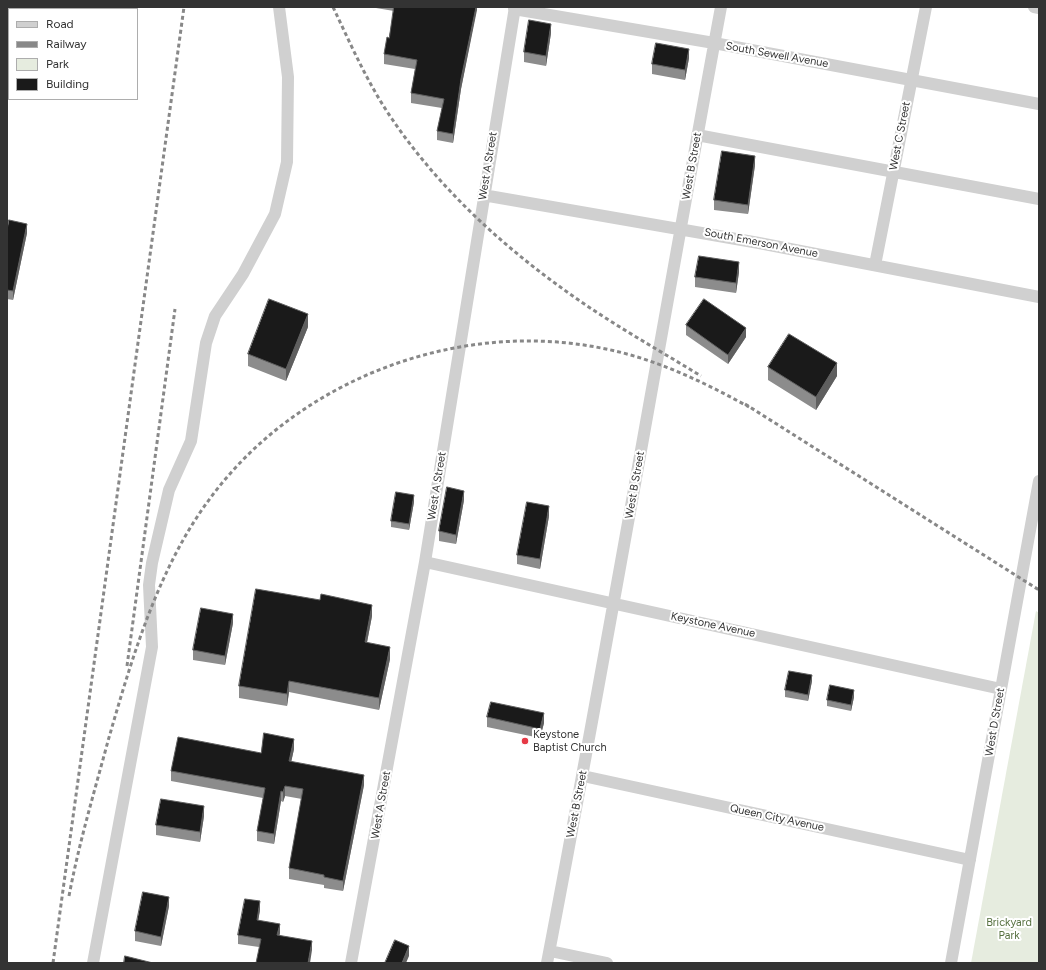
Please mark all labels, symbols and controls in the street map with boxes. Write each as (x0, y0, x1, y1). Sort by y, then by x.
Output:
legend (8, 8, 138, 100)
text: Road (46, 17, 74, 31)
text: Railway (46, 37, 87, 51)
street label: South Sewell Avenue (725, 39, 829, 71)
text: Park (46, 57, 69, 71)
text: Building (46, 77, 89, 91)
street label: West C Street (887, 101, 913, 171)
street label: West A Street (476, 131, 500, 201)
street label: West B Street (680, 131, 704, 201)
street label: South Emerson Avenue (703, 226, 819, 260)
street label: West B Street (623, 450, 647, 520)
street label: West A Street (425, 451, 449, 521)
street label: Keystone Avenue (670, 610, 756, 640)
street label: West D Street (982, 687, 1008, 757)
place label: Keystone Baptist Church (533, 728, 607, 754)
marker: Keystone Baptist Church (520, 736, 530, 746)
street label: West B Street (564, 769, 590, 839)
street label: West A Street (369, 770, 393, 840)
street label: Queen City Avenue (729, 802, 825, 834)
park label: Brickyard Park (986, 916, 1032, 942)

